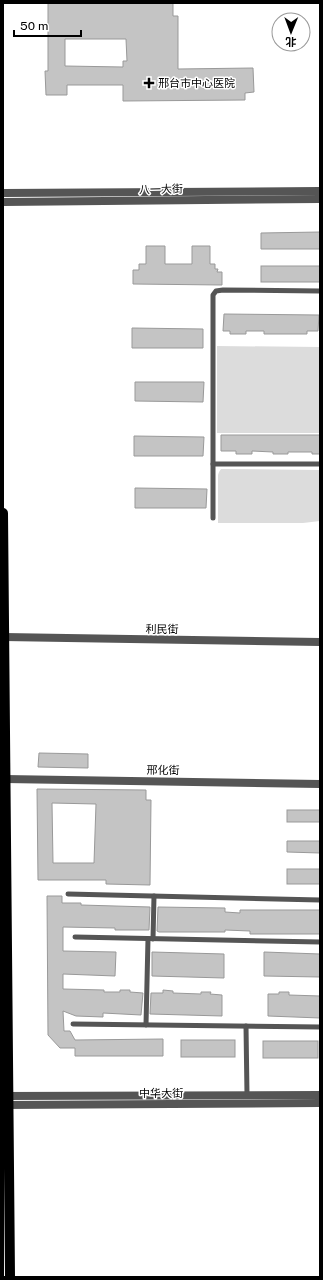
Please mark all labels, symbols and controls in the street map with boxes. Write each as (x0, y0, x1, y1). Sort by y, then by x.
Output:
scale bar (14, 12, 81, 38)
north arrow (271, 12, 311, 52)
text: 50 m (20, 19, 48, 33)
text: 北 (285, 36, 296, 48)
marker: 邢台市中心医院 (143, 77, 155, 89)
place label: 邢台市中心医院 (158, 77, 235, 89)
street label: 八一大街 (139, 183, 183, 195)
street label: 利民街 (145, 623, 179, 635)
street label: 邢化街 (146, 764, 180, 776)
street label: 中华大街 (139, 1087, 183, 1099)

